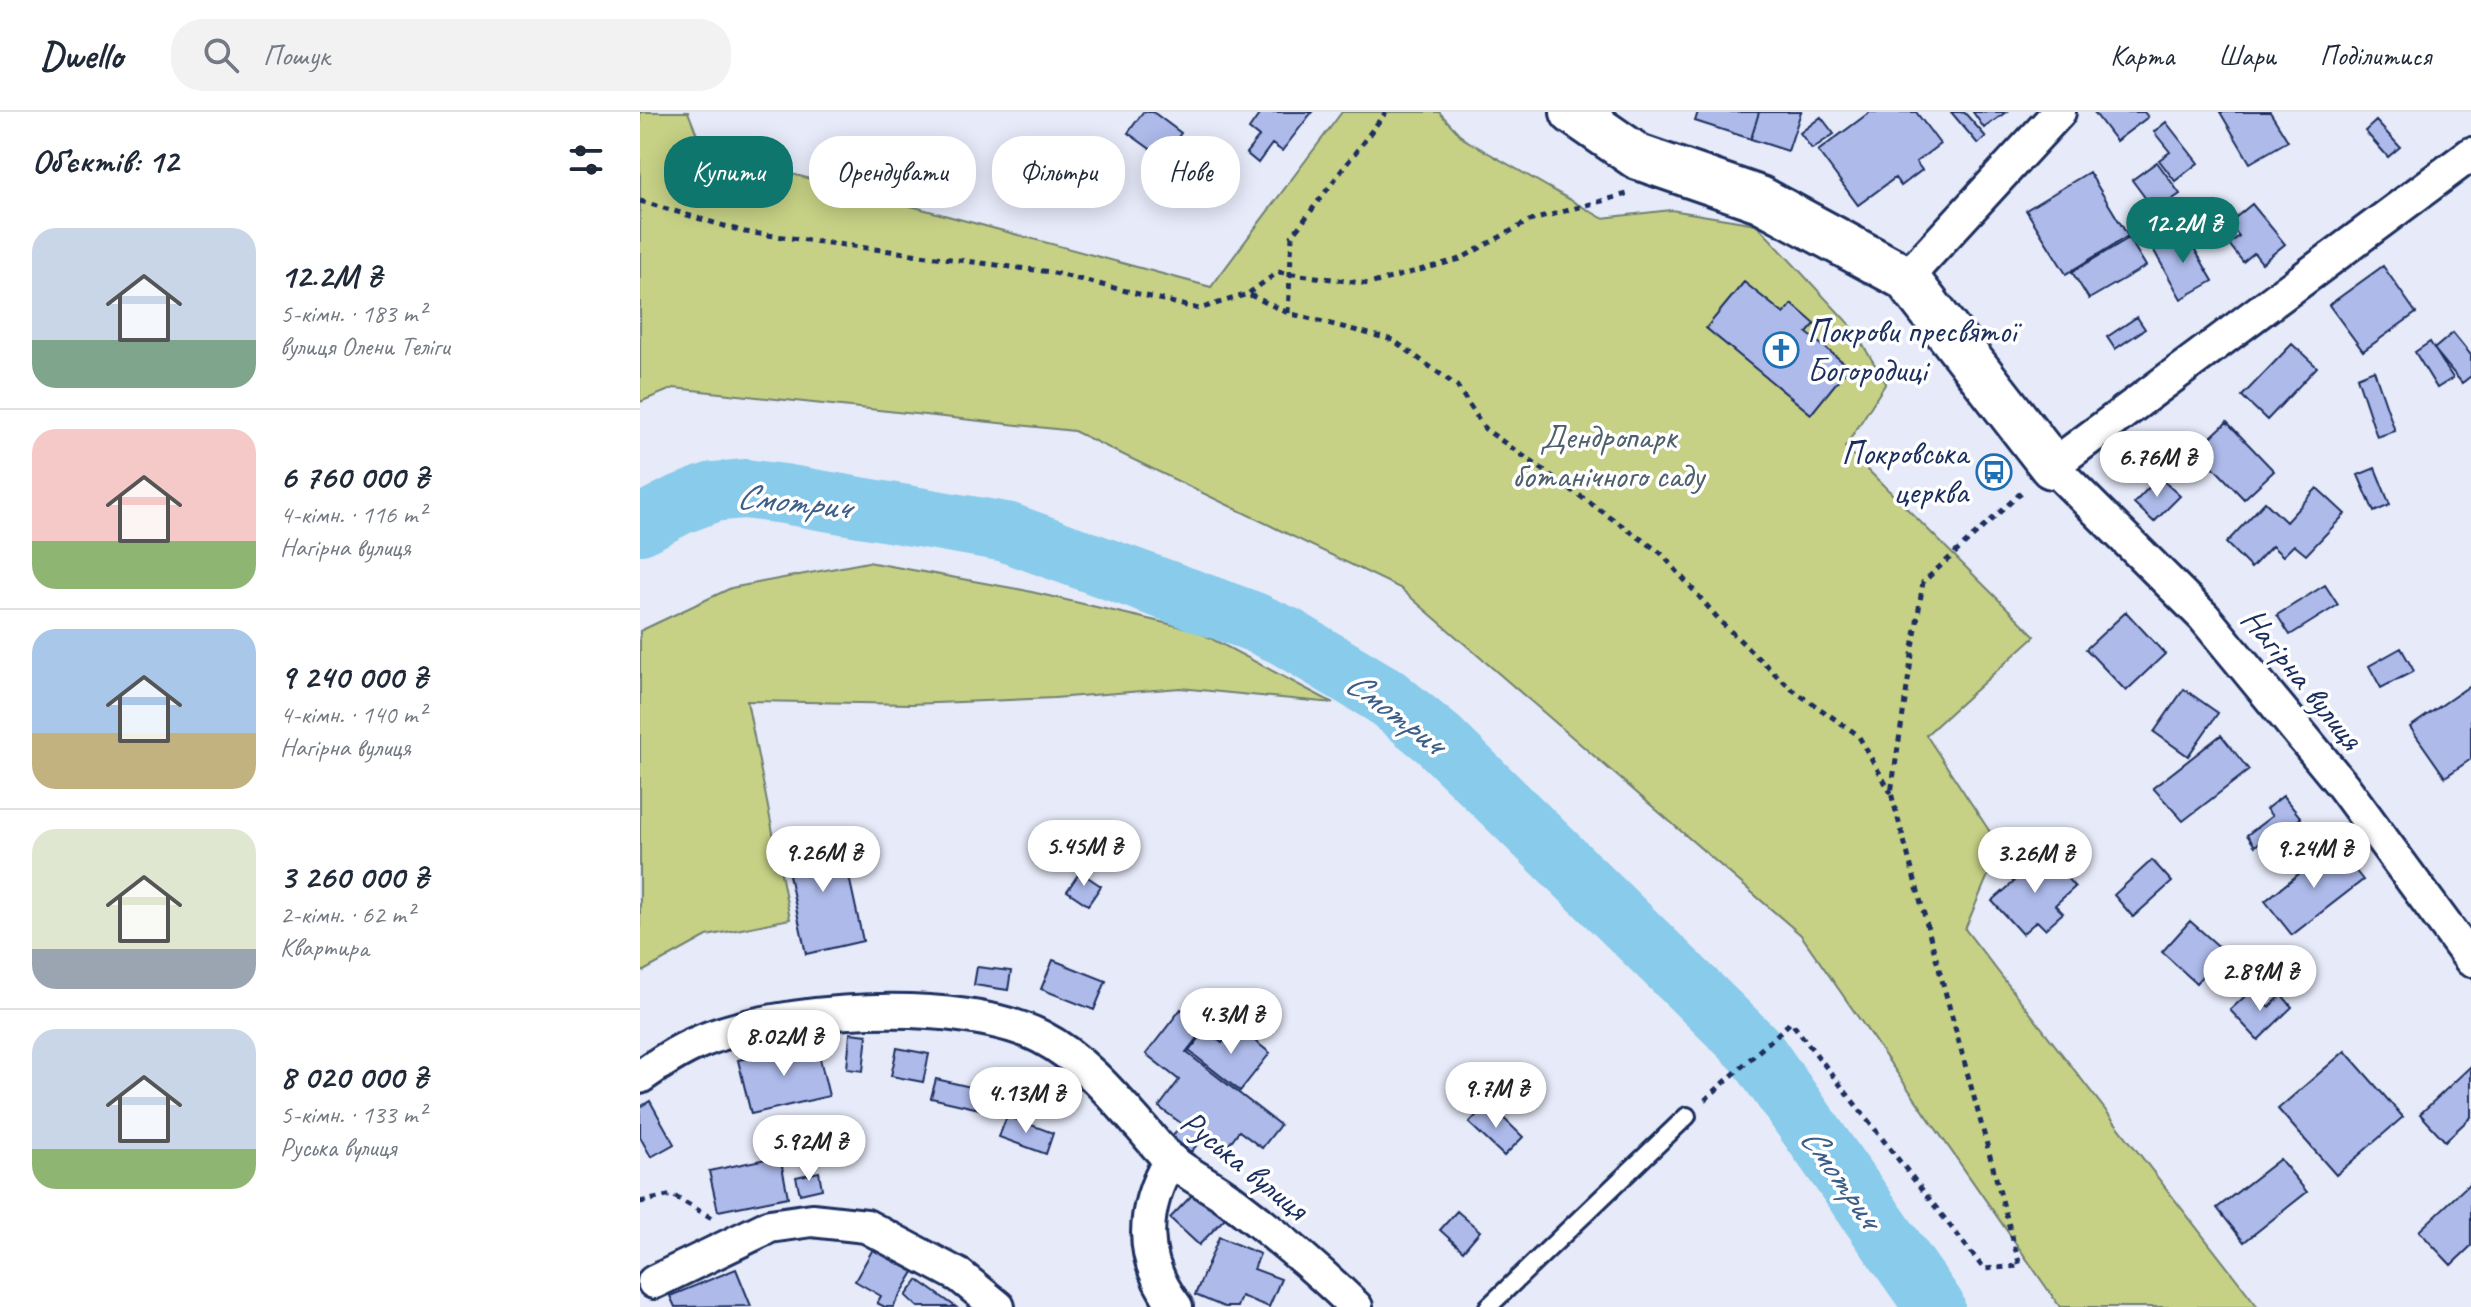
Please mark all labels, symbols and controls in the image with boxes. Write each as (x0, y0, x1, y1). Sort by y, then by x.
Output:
search box (171, 19, 731, 91)
text: Dwello (40, 32, 123, 79)
icon: search (199, 33, 243, 77)
text: Пошук (263, 36, 330, 74)
text: Карта (2110, 38, 2174, 73)
text: Шари (2218, 38, 2276, 73)
text: Поділитися (2320, 38, 2431, 73)
chip: Купити (664, 136, 793, 208)
chip: Орендувати (809, 136, 976, 208)
chip: Фільтри (992, 136, 1125, 208)
chip: Нове (1141, 136, 1240, 208)
icon: filters (564, 138, 608, 182)
text: Об’єктів: 12 (32, 139, 178, 182)
pin: 12.2M ₴ (2109, 197, 2257, 265)
text: 12.2M ₴ (2144, 206, 2222, 239)
text: 12.2M ₴ (280, 254, 381, 297)
icon: home (96, 260, 192, 356)
text: 5-кімн. · 183 m² (280, 297, 426, 330)
place label: Покрови пресвятої Богородиці (1807, 309, 2022, 391)
text: вулиця Олени Теліги (280, 330, 450, 363)
church icon: Покрови пресвятої Богородиці (1762, 331, 1800, 369)
park label: Дендропарк ботанічного саду (1512, 415, 1706, 497)
place label: Покровська церква (1841, 431, 1971, 513)
pin: 6.76M ₴ (2083, 431, 2231, 499)
text: 6.76M ₴ (2118, 440, 2196, 473)
bus stop icon: Покровська церква (1975, 453, 2013, 491)
text: 6 760 000 ₴ (280, 455, 429, 498)
icon: home (96, 461, 192, 557)
water label: Смотрич (735, 472, 858, 530)
text: 4-кімн. · 116 m² (280, 498, 426, 531)
text: Нагірна вулиця (280, 531, 411, 564)
street label: Нагірна вулиця (2232, 598, 2374, 760)
text: 9 240 000 ₴ (280, 655, 427, 698)
water label: Смотрич (1337, 660, 1460, 768)
icon: home (96, 661, 192, 757)
text: 4-кімн. · 140 m² (280, 698, 426, 731)
text: Нагірна вулиця (280, 731, 411, 764)
pin: 5.45M ₴ (1010, 820, 1158, 888)
pin: 9.24M ₴ (2240, 822, 2388, 890)
pin: 9.26M ₴ (749, 826, 897, 894)
pin: 3.26M ₴ (1961, 827, 2109, 895)
text: 5.45M ₴ (1046, 829, 1122, 862)
text: 9.24M ₴ (2275, 831, 2353, 864)
text: 9.26M ₴ (784, 835, 862, 868)
text: 3.26M ₴ (1996, 836, 2074, 869)
text: 3 260 000 ₴ (280, 855, 428, 898)
icon: home (96, 861, 192, 957)
text: 2-кімн. · 62 m² (280, 898, 414, 931)
text: Квартира (280, 931, 369, 964)
pin: 2.89M ₴ (2186, 945, 2334, 1013)
text: 2.89M ₴ (2221, 954, 2299, 987)
pin: 4.3M ₴ (1166, 988, 1296, 1056)
text: 4.3M ₴ (1198, 997, 1264, 1030)
pin: 8.02M ₴ (710, 1010, 858, 1078)
text: 8.02M ₴ (745, 1019, 823, 1052)
text: 8 020 000 ₴ (280, 1055, 427, 1098)
icon: home (96, 1061, 192, 1157)
pin: 9.7M ₴ (1431, 1062, 1561, 1130)
pin: 4.13M ₴ (952, 1067, 1100, 1135)
text: 9.7M ₴ (1463, 1071, 1529, 1104)
text: 4.13M ₴ (987, 1076, 1065, 1109)
text: 5-кімн. · 133 m² (280, 1098, 426, 1131)
street label: Руська вулиця (1172, 1100, 1319, 1230)
pin: 5.92M ₴ (735, 1115, 883, 1183)
water label: Смотрич (1790, 1117, 1896, 1242)
text: 5.92M ₴ (771, 1124, 847, 1157)
text: Руська вулиця (280, 1131, 396, 1164)

